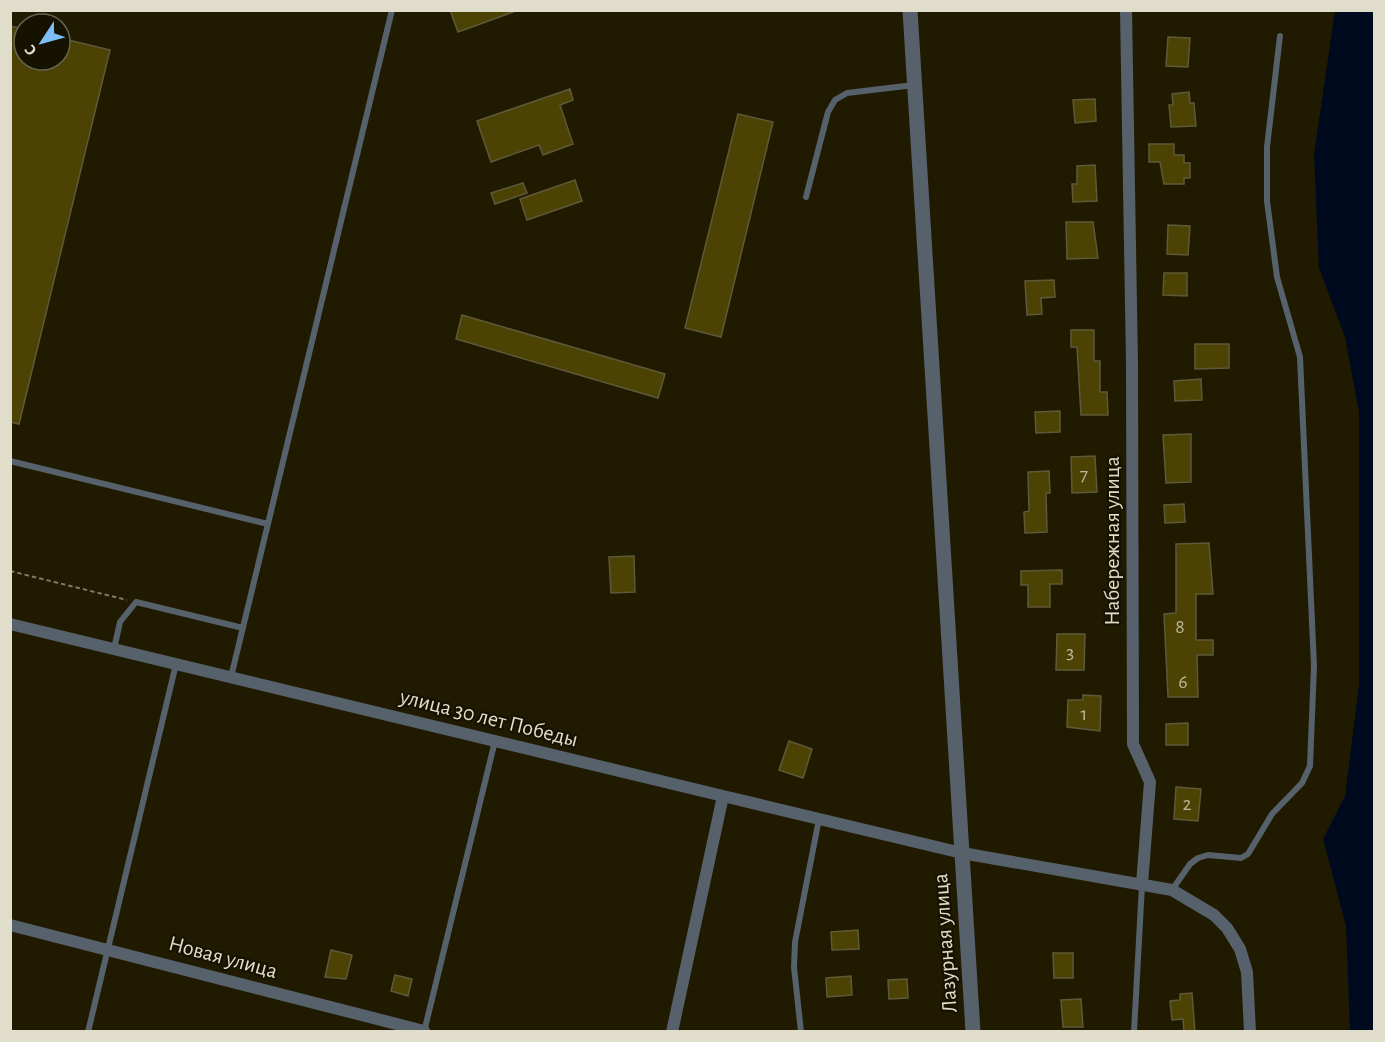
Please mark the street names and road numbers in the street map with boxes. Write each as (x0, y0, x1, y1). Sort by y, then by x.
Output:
street label: Набережная улица (1101, 456, 1123, 626)
street label: улица 30 лет Победы (397, 685, 580, 751)
street label: Лазурная улица (929, 873, 961, 1013)
street label: Новая улица (166, 932, 280, 982)

